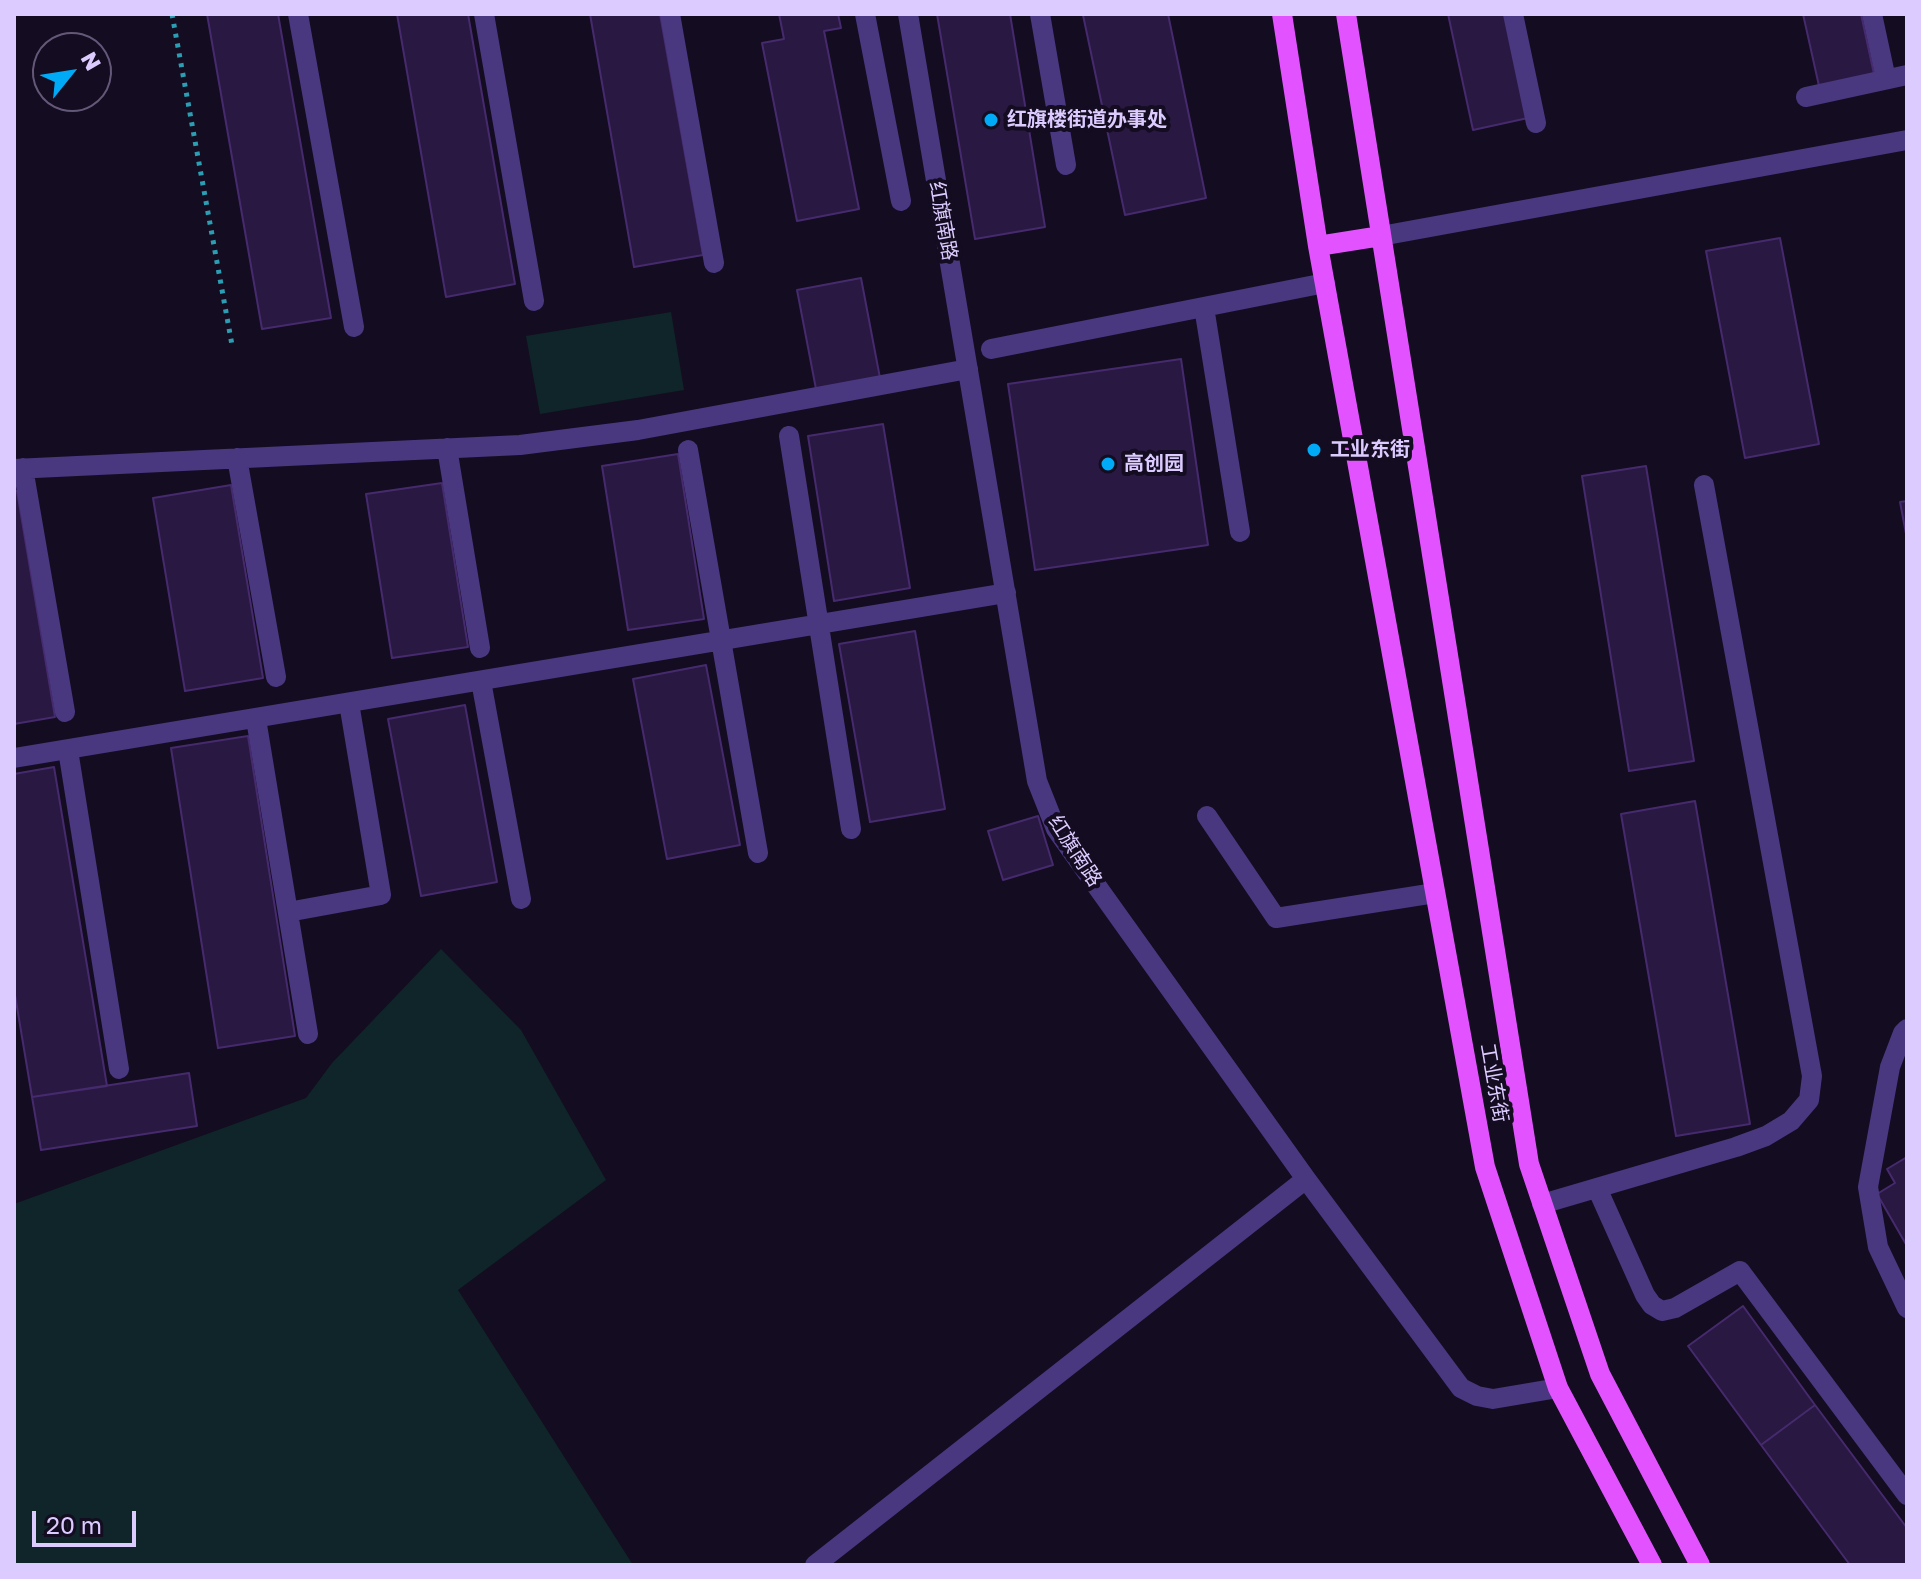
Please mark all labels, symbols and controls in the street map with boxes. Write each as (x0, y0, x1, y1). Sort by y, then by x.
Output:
north arrow (32, 32, 112, 112)
text: N (76, 47, 107, 75)
place label: 红旗楼街道办事处 (1007, 108, 1167, 132)
marker: 红旗楼街道办事处 (982, 111, 1000, 129)
street label: 红旗南路 (924, 180, 962, 262)
place label: 工业东街 (1330, 438, 1410, 462)
marker: 工业东街 (1305, 441, 1323, 459)
place label: 高创园 (1124, 452, 1184, 476)
marker: 高创园 (1099, 455, 1117, 473)
street label: 红旗南路 (1043, 811, 1107, 891)
street label: 工业东街 (1475, 1042, 1513, 1124)
scale bar (36, 1495, 140, 1545)
text: 20 m (46, 1510, 102, 1539)

